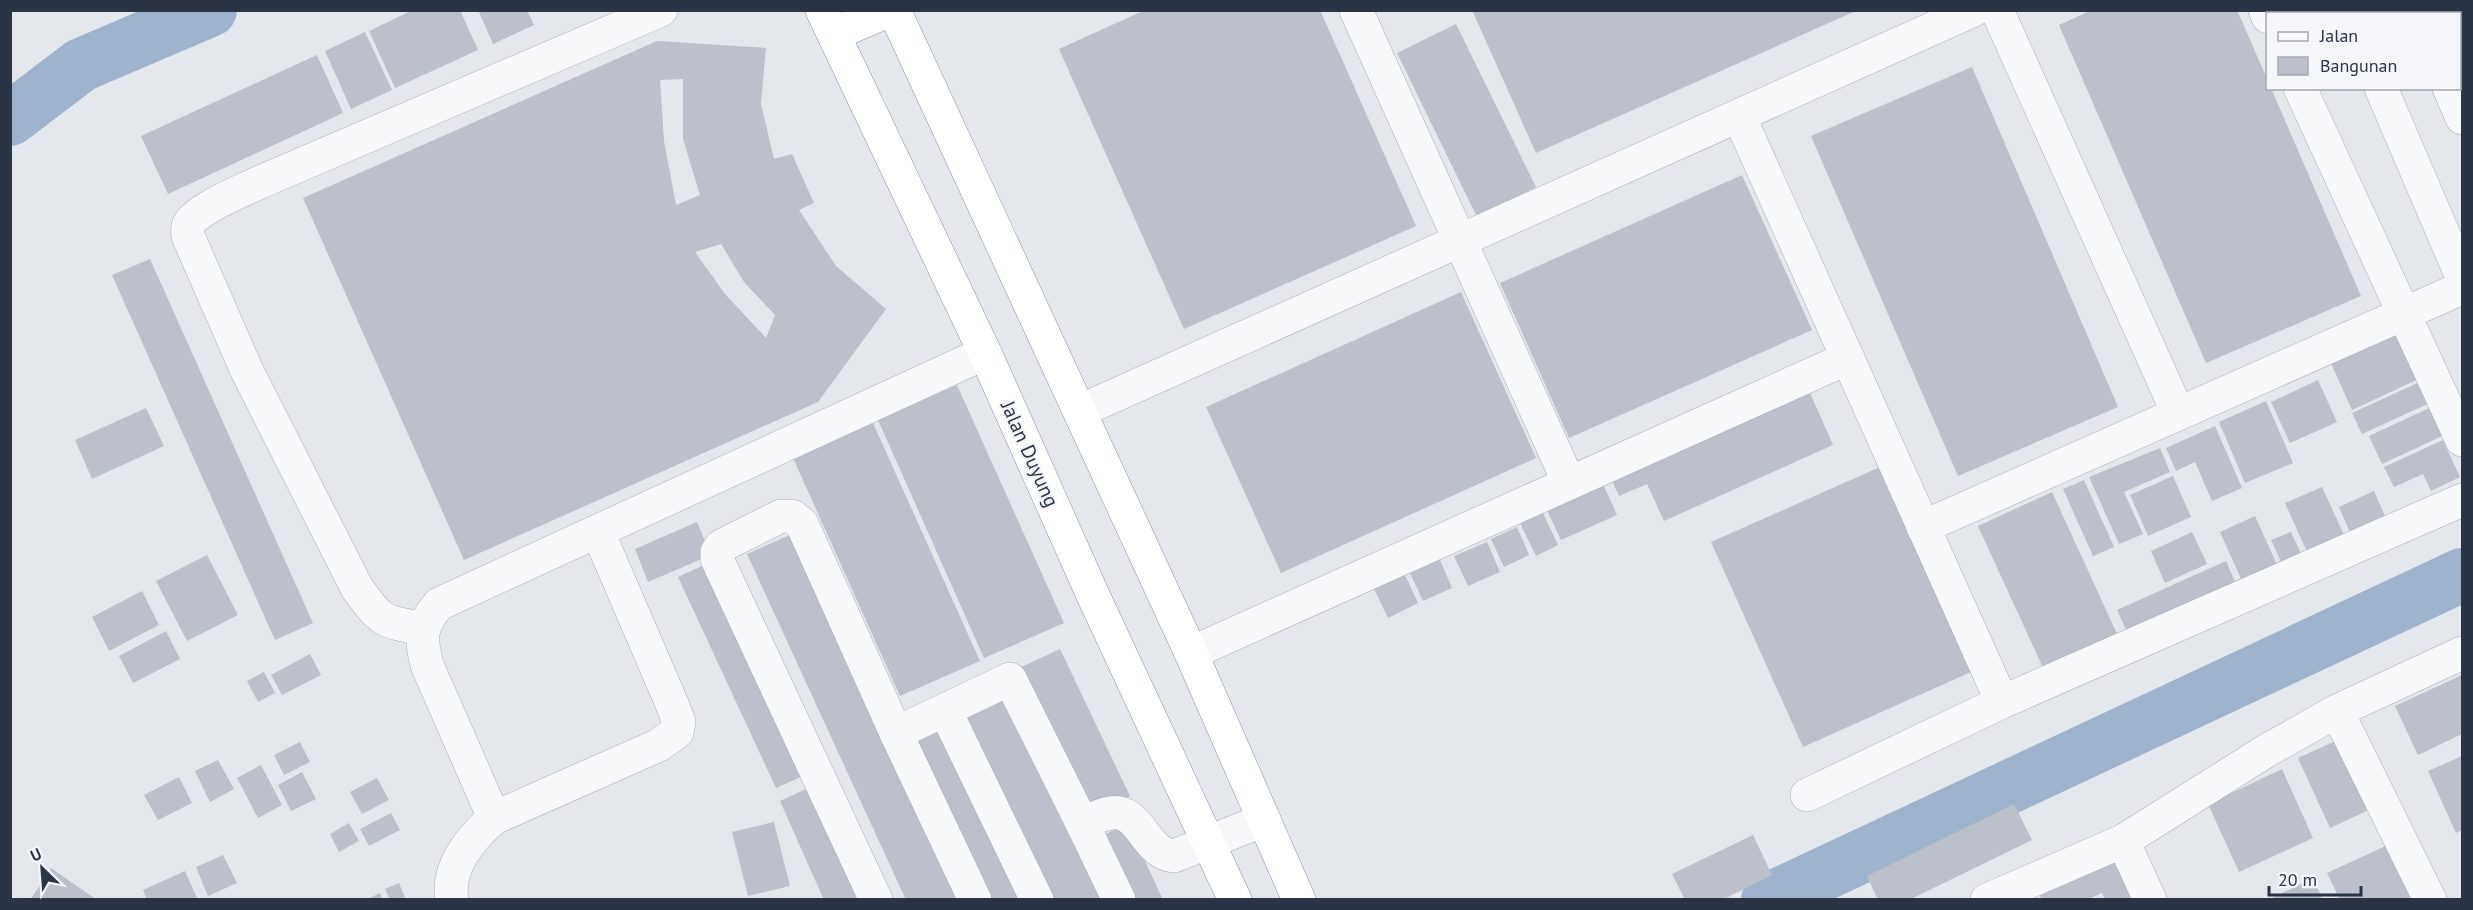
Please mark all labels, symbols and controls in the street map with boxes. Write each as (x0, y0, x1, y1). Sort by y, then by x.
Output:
legend (2266, 12, 2461, 90)
text: Jalan (2319, 24, 2358, 47)
text: Bangunan (2320, 54, 2397, 77)
street label: Jalan Duyung (995, 396, 1065, 511)
north arrow (12, 838, 72, 898)
text: U (27, 843, 44, 866)
scale bar (2269, 859, 2360, 897)
text: 20 m (2278, 868, 2317, 891)

